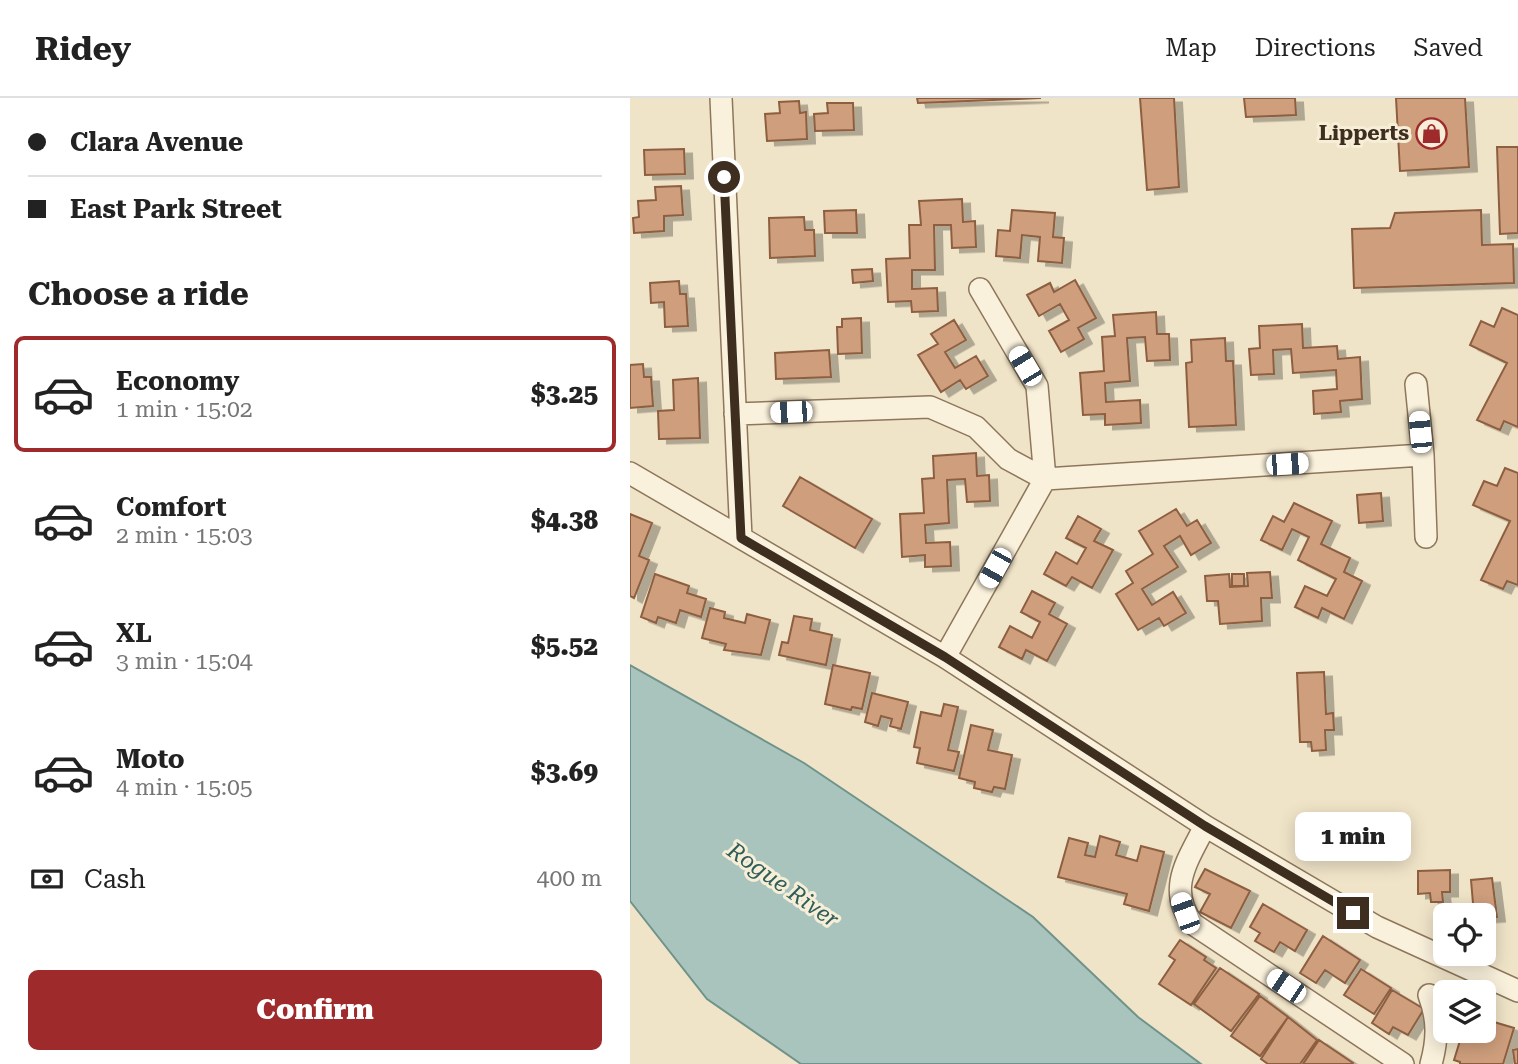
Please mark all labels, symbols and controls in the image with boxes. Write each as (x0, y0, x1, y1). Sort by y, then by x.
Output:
text: Ridey (35, 29, 131, 68)
text: Map (1165, 34, 1217, 62)
text: Directions (1255, 34, 1375, 62)
text: Saved (1413, 34, 1483, 62)
shop icon: Lipperts (1415, 116, 1449, 150)
place label: Lipperts (1319, 121, 1409, 145)
text: Clara Avenue (70, 127, 243, 157)
route start (708, 161, 740, 193)
text: East Park Street (70, 194, 282, 224)
text: Choose a ride (28, 275, 249, 313)
car (1006, 343, 1045, 389)
icon: car (32, 363, 95, 426)
text: Economy (116, 366, 239, 396)
text: $3.25 (531, 379, 598, 409)
text: 1 min · 15:02 (116, 396, 253, 423)
car (770, 401, 813, 423)
car (1408, 410, 1433, 454)
car (1266, 452, 1309, 476)
icon: car (32, 489, 95, 552)
text: Comfort (116, 492, 226, 522)
text: $4.38 (531, 505, 598, 535)
text: 2 min · 15:03 (116, 522, 253, 549)
car (976, 545, 1015, 591)
icon: car (32, 615, 95, 678)
text: XL (116, 618, 152, 648)
text: $5.52 (531, 631, 598, 661)
text: 3 min · 15:04 (116, 648, 253, 675)
icon: car (32, 741, 95, 804)
text: Moto (116, 744, 185, 774)
text: $3.69 (531, 757, 598, 787)
text: 4 min · 15:05 (116, 774, 253, 801)
callout: 1 min (1295, 812, 1411, 860)
text: 1 min (1321, 823, 1385, 850)
water label: Rogue River (721, 836, 844, 934)
icon: cash (28, 860, 66, 898)
text: Cash (84, 864, 146, 894)
text: 400 m (537, 865, 602, 892)
car (1168, 890, 1203, 936)
route end (1337, 897, 1369, 929)
map controls (1433, 903, 1496, 1043)
button: locate (1433, 903, 1496, 966)
car (1263, 966, 1310, 1006)
button: Confirm (28, 970, 602, 1050)
button: layers (1433, 980, 1496, 1043)

